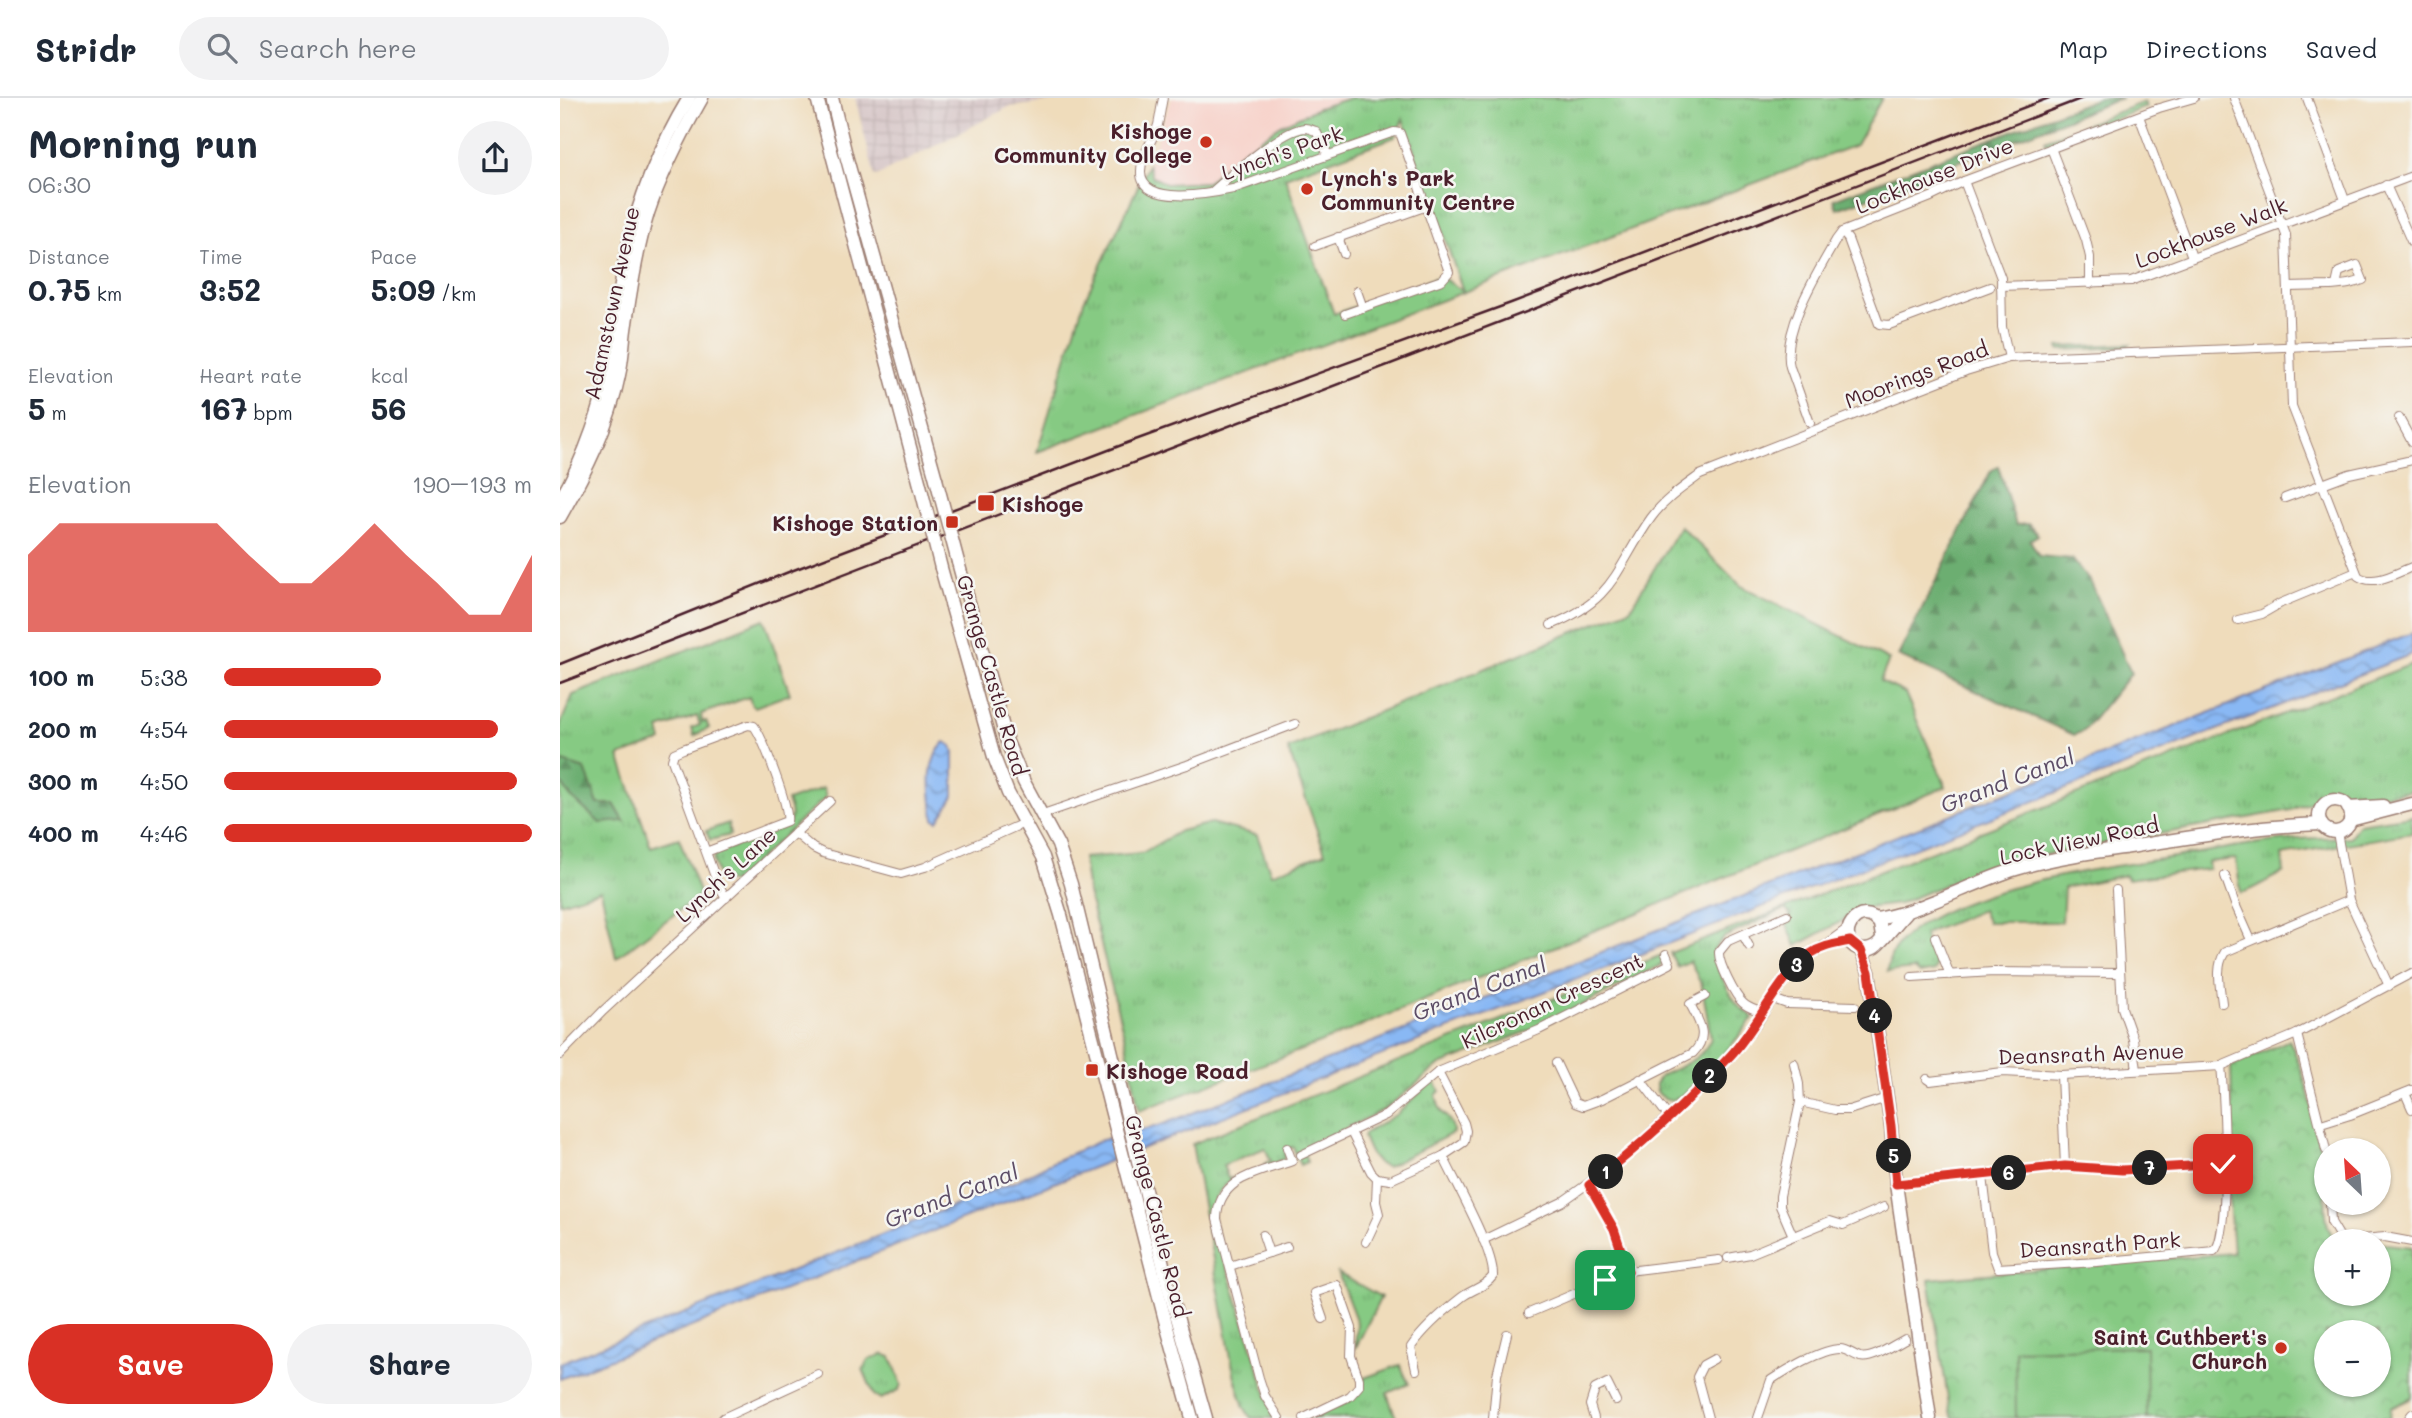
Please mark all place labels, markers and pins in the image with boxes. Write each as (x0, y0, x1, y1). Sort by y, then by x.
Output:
place label: Kishoge Community College (994, 117, 1192, 169)
marker: Kishoge Community College (1198, 134, 1214, 150)
place label: Lynch's Park Community Centre (1321, 164, 1515, 216)
marker: Lynch's Park Community Centre (1299, 181, 1315, 197)
place label: Kishoge (1002, 490, 1083, 517)
marker: Kishoge (976, 493, 996, 513)
place label: Kishoge Station (772, 509, 938, 536)
marker: Kishoge Station (944, 514, 960, 530)
pin: 3 (1780, 948, 1814, 982)
pin: 4 (1858, 998, 1892, 1034)
place label: Kishoge Road (1106, 1057, 1249, 1084)
pin: 2 (1692, 1058, 1728, 1094)
marker: Kishoge Road (1084, 1062, 1100, 1078)
pin (2193, 1134, 2253, 1194)
pin: 5 (1876, 1138, 1912, 1174)
pin: 7 (2132, 1150, 2168, 1186)
pin: 1 (1588, 1154, 1624, 1190)
pin: 6 (1992, 1156, 2026, 1190)
pin (1575, 1250, 1635, 1310)
place label: Saint Cuthbert's Church (2093, 1323, 2267, 1374)
marker: Saint Cuthbert's Church (2273, 1340, 2289, 1356)

